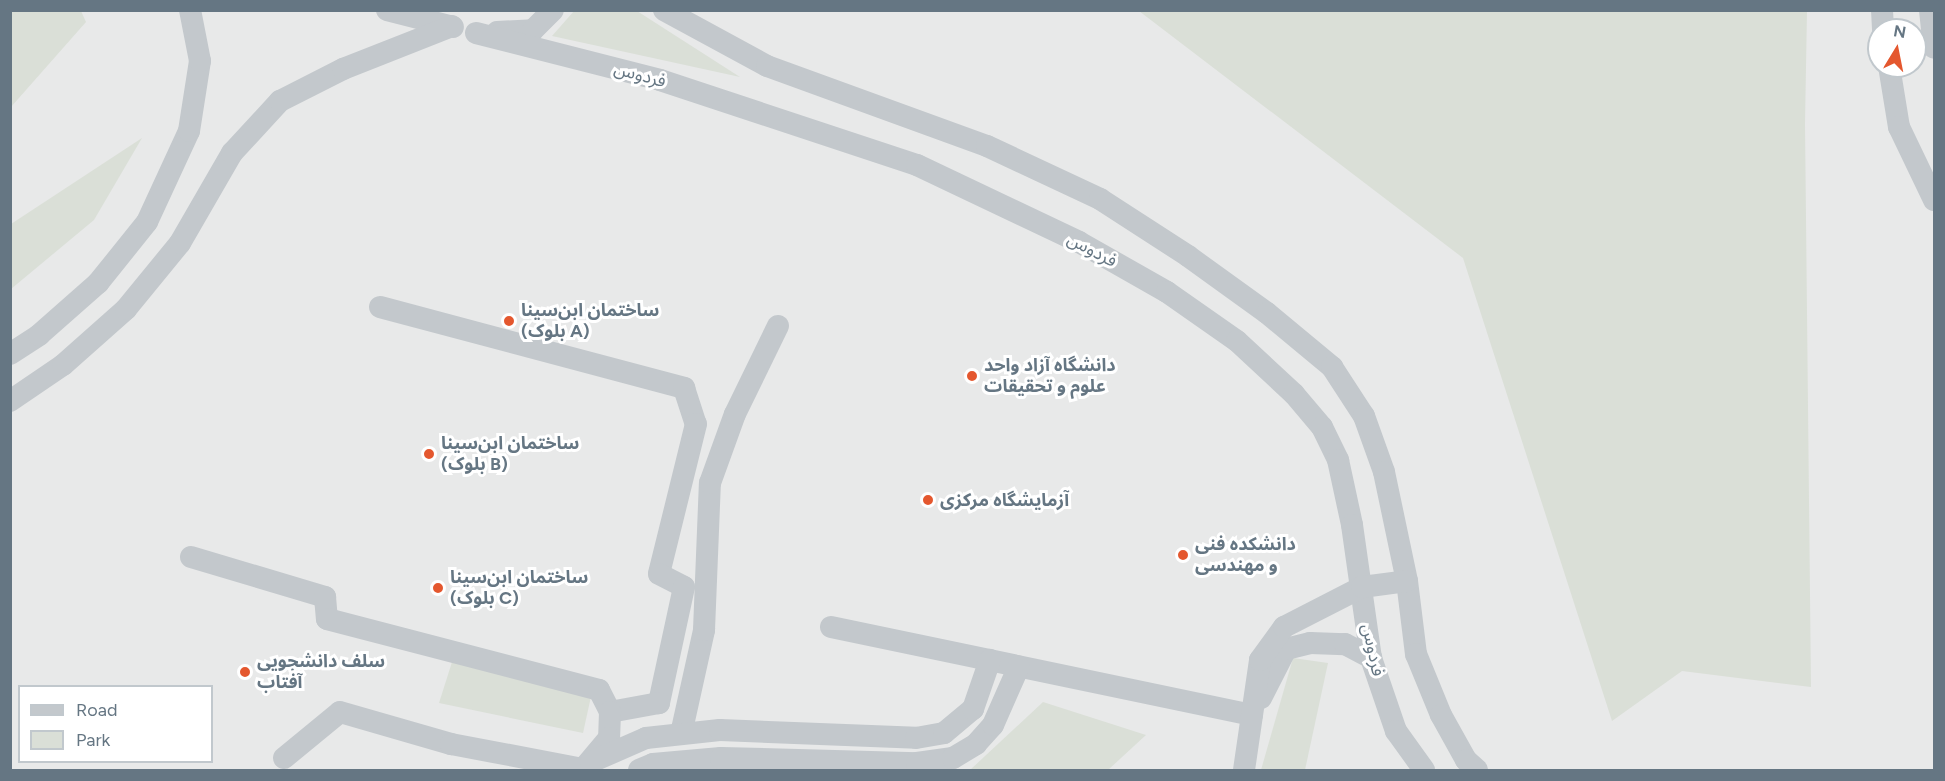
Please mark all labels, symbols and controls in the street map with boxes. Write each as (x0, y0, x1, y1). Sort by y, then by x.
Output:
north arrow (1867, 18, 1927, 78)
text: N (1892, 21, 1908, 42)
street label: فردوس (612, 58, 668, 92)
street label: فردوس (1064, 228, 1120, 272)
place label: ساختمان ابن‌سینا (بلوک A) (521, 300, 659, 342)
marker: ساختمان ابن‌سینا (بلوک A) (502, 314, 516, 328)
place label: دانشگاه آزاد واحد علوم و تحقیقات (984, 355, 1116, 398)
marker: دانشگاه آزاد واحد علوم و تحقیقات (965, 369, 979, 383)
place label: ساختمان ابن‌سینا (بلوک B) (441, 433, 579, 476)
marker: ساختمان ابن‌سینا (بلوک B) (422, 447, 436, 461)
place label: آزمایشگاه مرکزی (940, 489, 1069, 511)
marker: آزمایشگاه مرکزی (921, 493, 935, 507)
place label: دانشکده فنی و مهندسی (1195, 534, 1296, 576)
marker: دانشکده فنی و مهندسی (1176, 548, 1190, 562)
place label: ساختمان ابن‌سینا (بلوک C) (450, 567, 588, 610)
marker: ساختمان ابن‌سینا (بلوک C) (431, 581, 445, 595)
street label: فردوس (1357, 622, 1389, 678)
place label: سلف دانشجویی آفتاب (257, 651, 385, 694)
marker: سلف دانشجویی آفتاب (238, 665, 252, 679)
legend (18, 685, 213, 763)
text: Road (76, 699, 117, 721)
text: Park (76, 729, 110, 751)

